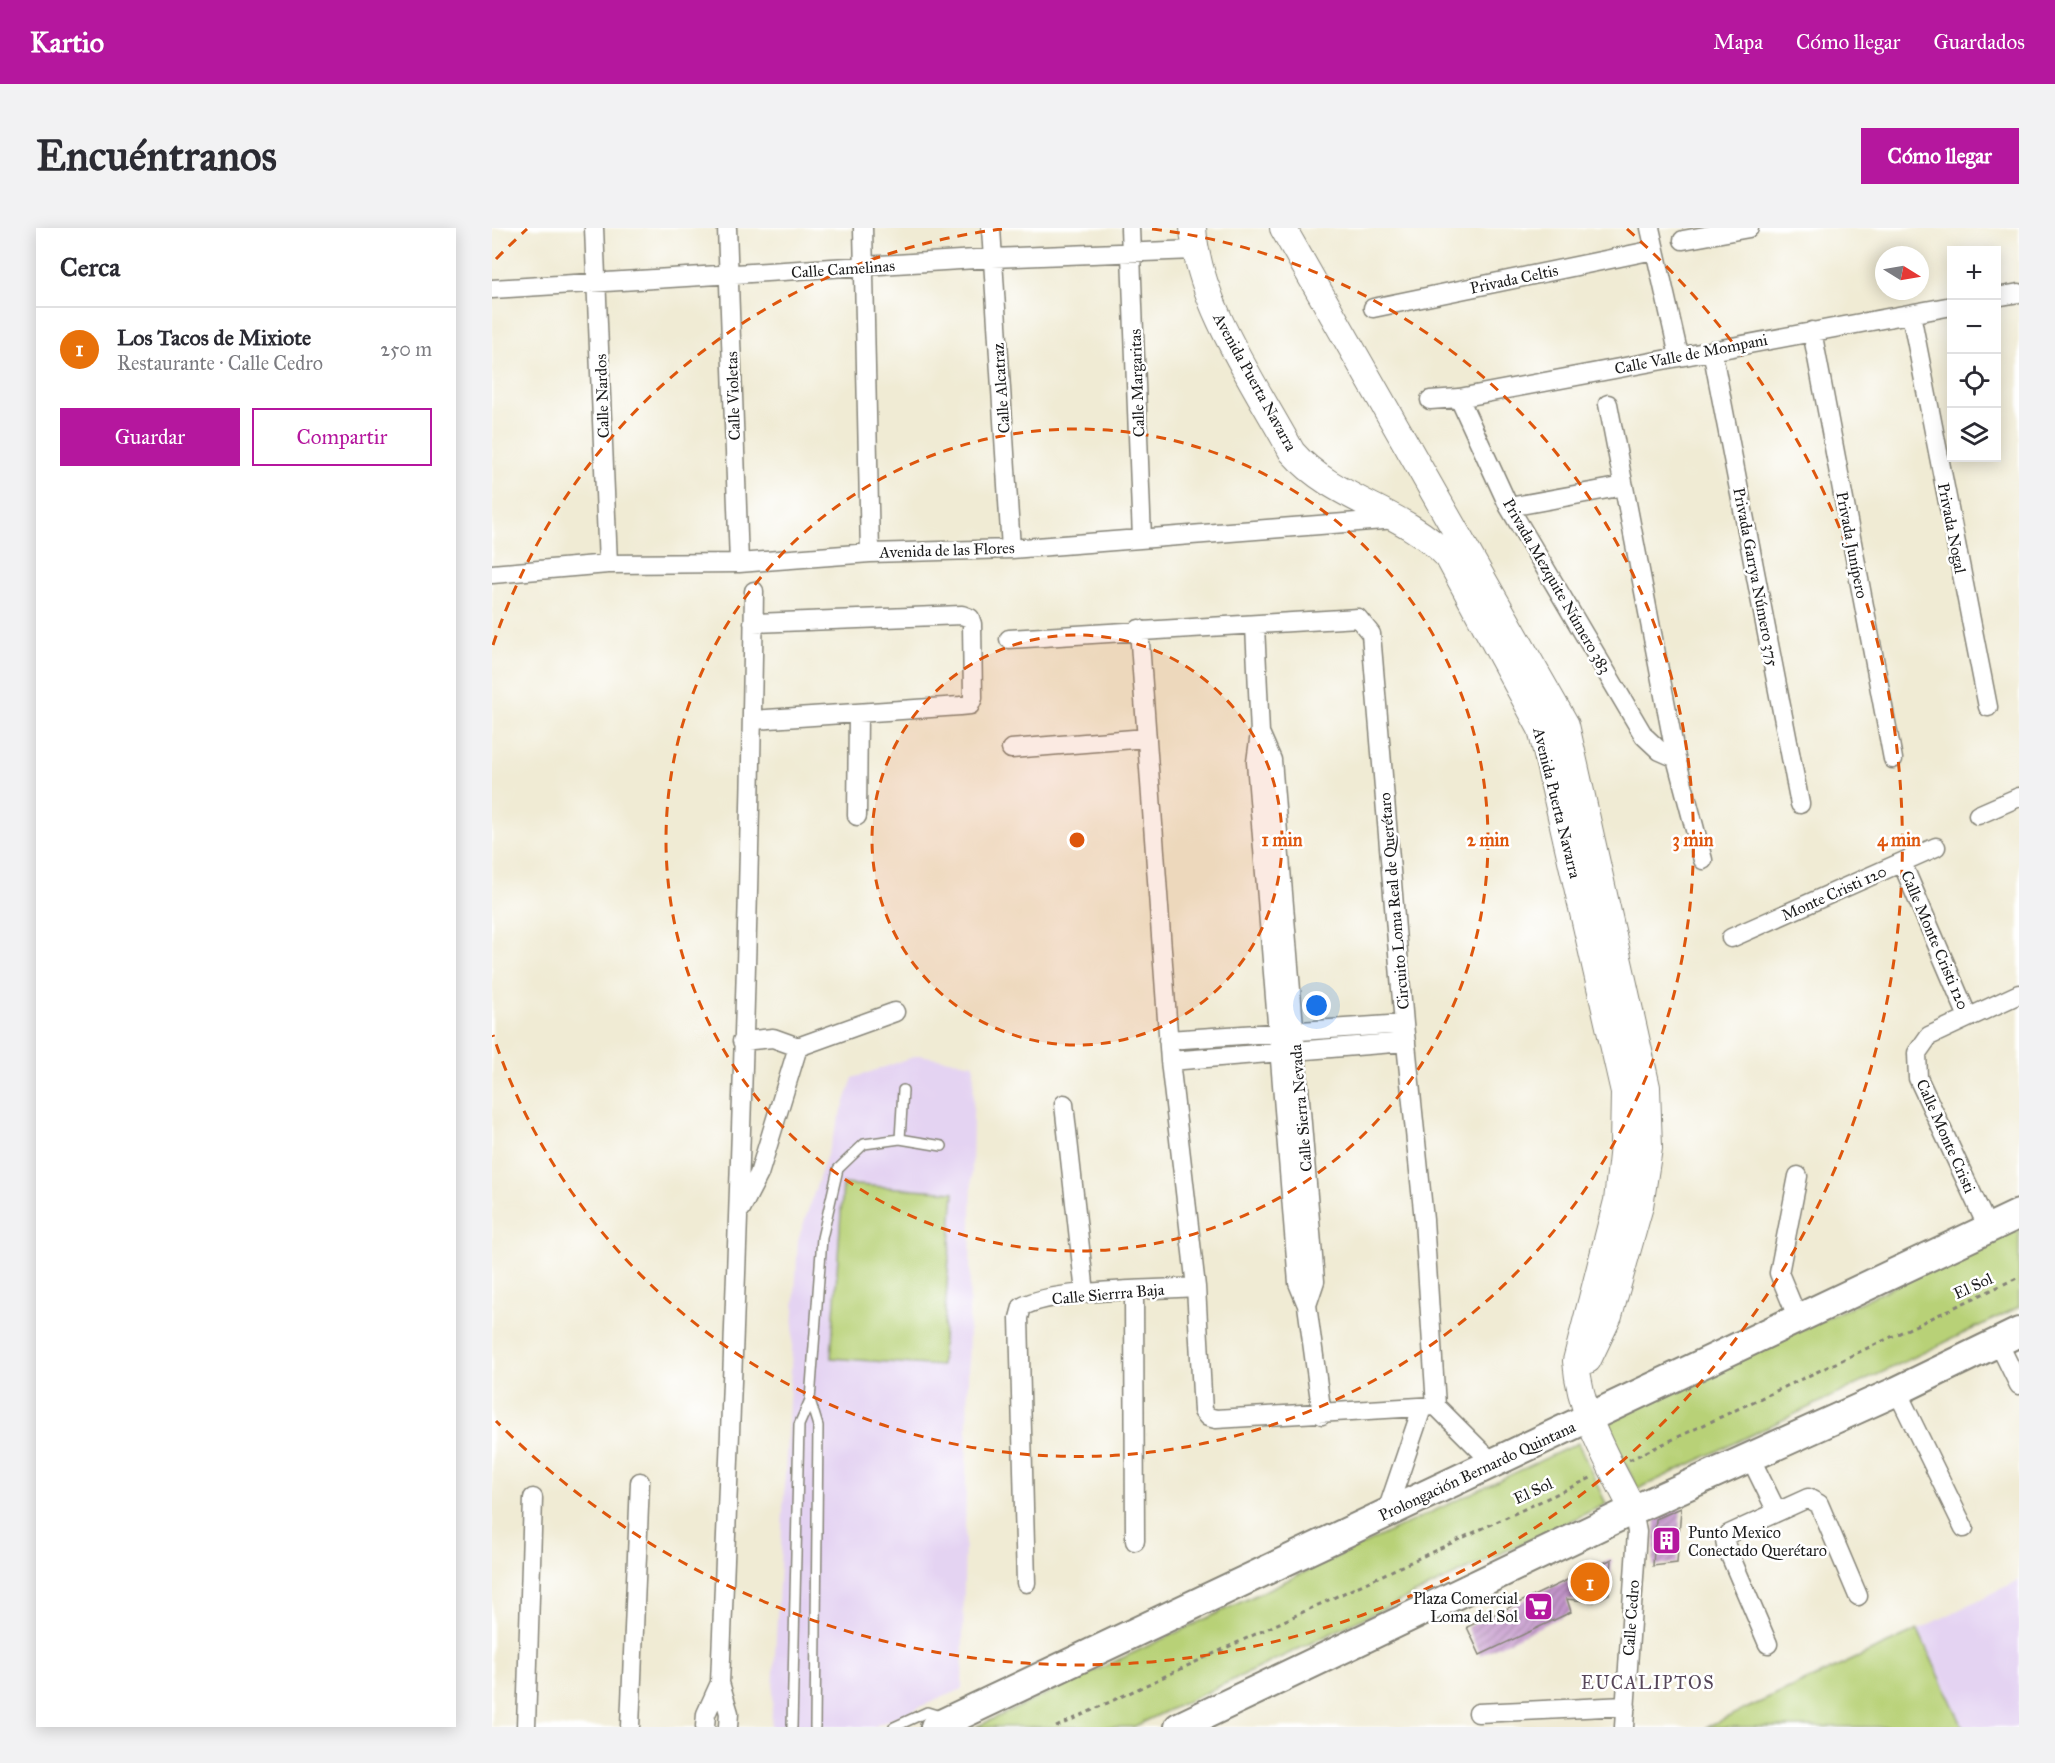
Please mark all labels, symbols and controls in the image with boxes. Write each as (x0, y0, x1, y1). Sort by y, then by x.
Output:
text: Kartio (30, 25, 104, 60)
text: Mapa (1713, 29, 1763, 55)
text: Cómo llegar (1796, 29, 1900, 55)
text: Guardados (1933, 29, 2025, 55)
button: Cómo llegar (1861, 128, 2019, 184)
text: Encuéntranos (36, 130, 277, 182)
north arrow (1875, 246, 1929, 300)
map controls (1947, 246, 2001, 462)
button: + (1947, 246, 2001, 300)
text: Cerca (60, 251, 120, 283)
street label: Calle Camelinas (790, 256, 896, 282)
street label: Privada Celtis (1468, 260, 1560, 298)
button: − (1947, 300, 2001, 354)
street label: Avenida Puerta Navarra (1209, 309, 1301, 454)
text: Los Tacos de Mixiote (117, 324, 311, 351)
street label: Calle Margaritas (1126, 328, 1149, 438)
street label: Calle Valle de Mompani (1613, 330, 1770, 378)
text: 1 (76, 337, 83, 361)
text: 250 m (380, 337, 432, 361)
street label: Calle Alcatraz (988, 341, 1014, 434)
text: Restaurante · Calle Cedro (117, 351, 323, 375)
street label: Calle Violetas (722, 351, 744, 441)
street label: Calle Nardos (591, 353, 613, 438)
button: locate (1947, 354, 2001, 408)
button: Guardar (60, 408, 240, 466)
button: Compartir (252, 408, 432, 466)
button: layers (1947, 408, 2001, 462)
street label: Privada Nogal (1933, 481, 1970, 576)
street label: Privada Garrya Número 375 (1729, 486, 1783, 669)
street label: Privada Junípero (1831, 490, 1872, 600)
street label: Privada Mezquite Número 383 (1498, 495, 1615, 678)
street label: Avenida de las Flores (878, 538, 1015, 562)
street label: Avenida Puerta Navarra (1529, 725, 1585, 881)
street label: Circuito Loma Real de Querétaro (1375, 792, 1413, 1010)
text: 1 min (1262, 829, 1303, 851)
text: 2 min (1467, 829, 1510, 851)
text: 3 min (1673, 829, 1714, 852)
text: 4 min (1877, 829, 1921, 852)
centre of rings (1067, 830, 1087, 850)
street label: Monte Cristi 120 (1779, 861, 1889, 925)
street label: Calle Monte Cristi 120 (1897, 868, 1973, 1012)
your location (1302, 991, 1331, 1020)
street label: Calle Sierra Nevada (1286, 1043, 1316, 1173)
street label: Calle Monte Cristi (1912, 1076, 1980, 1196)
street label: El Sol (1950, 1268, 1996, 1303)
street label: Calle Sierrra Baja (1051, 1280, 1165, 1308)
street label: Prolongación Bernardo Quintana (1376, 1417, 1579, 1526)
street label: El Sol (1510, 1473, 1556, 1508)
place label: Punto Mexico Conectado Querétaro (1688, 1523, 1827, 1560)
building icon: Punto Mexico Conectado Querétaro (1651, 1525, 1683, 1557)
pin: 1 (1570, 1560, 1610, 1604)
street label: Calle Cedro (1619, 1579, 1643, 1657)
place label: Plaza Comercial Loma del Sol (1413, 1589, 1519, 1626)
supermarket icon: Plaza Comercial Loma del Sol (1523, 1591, 1555, 1623)
district label: EUCALIPTOS (1581, 1672, 1715, 1694)

